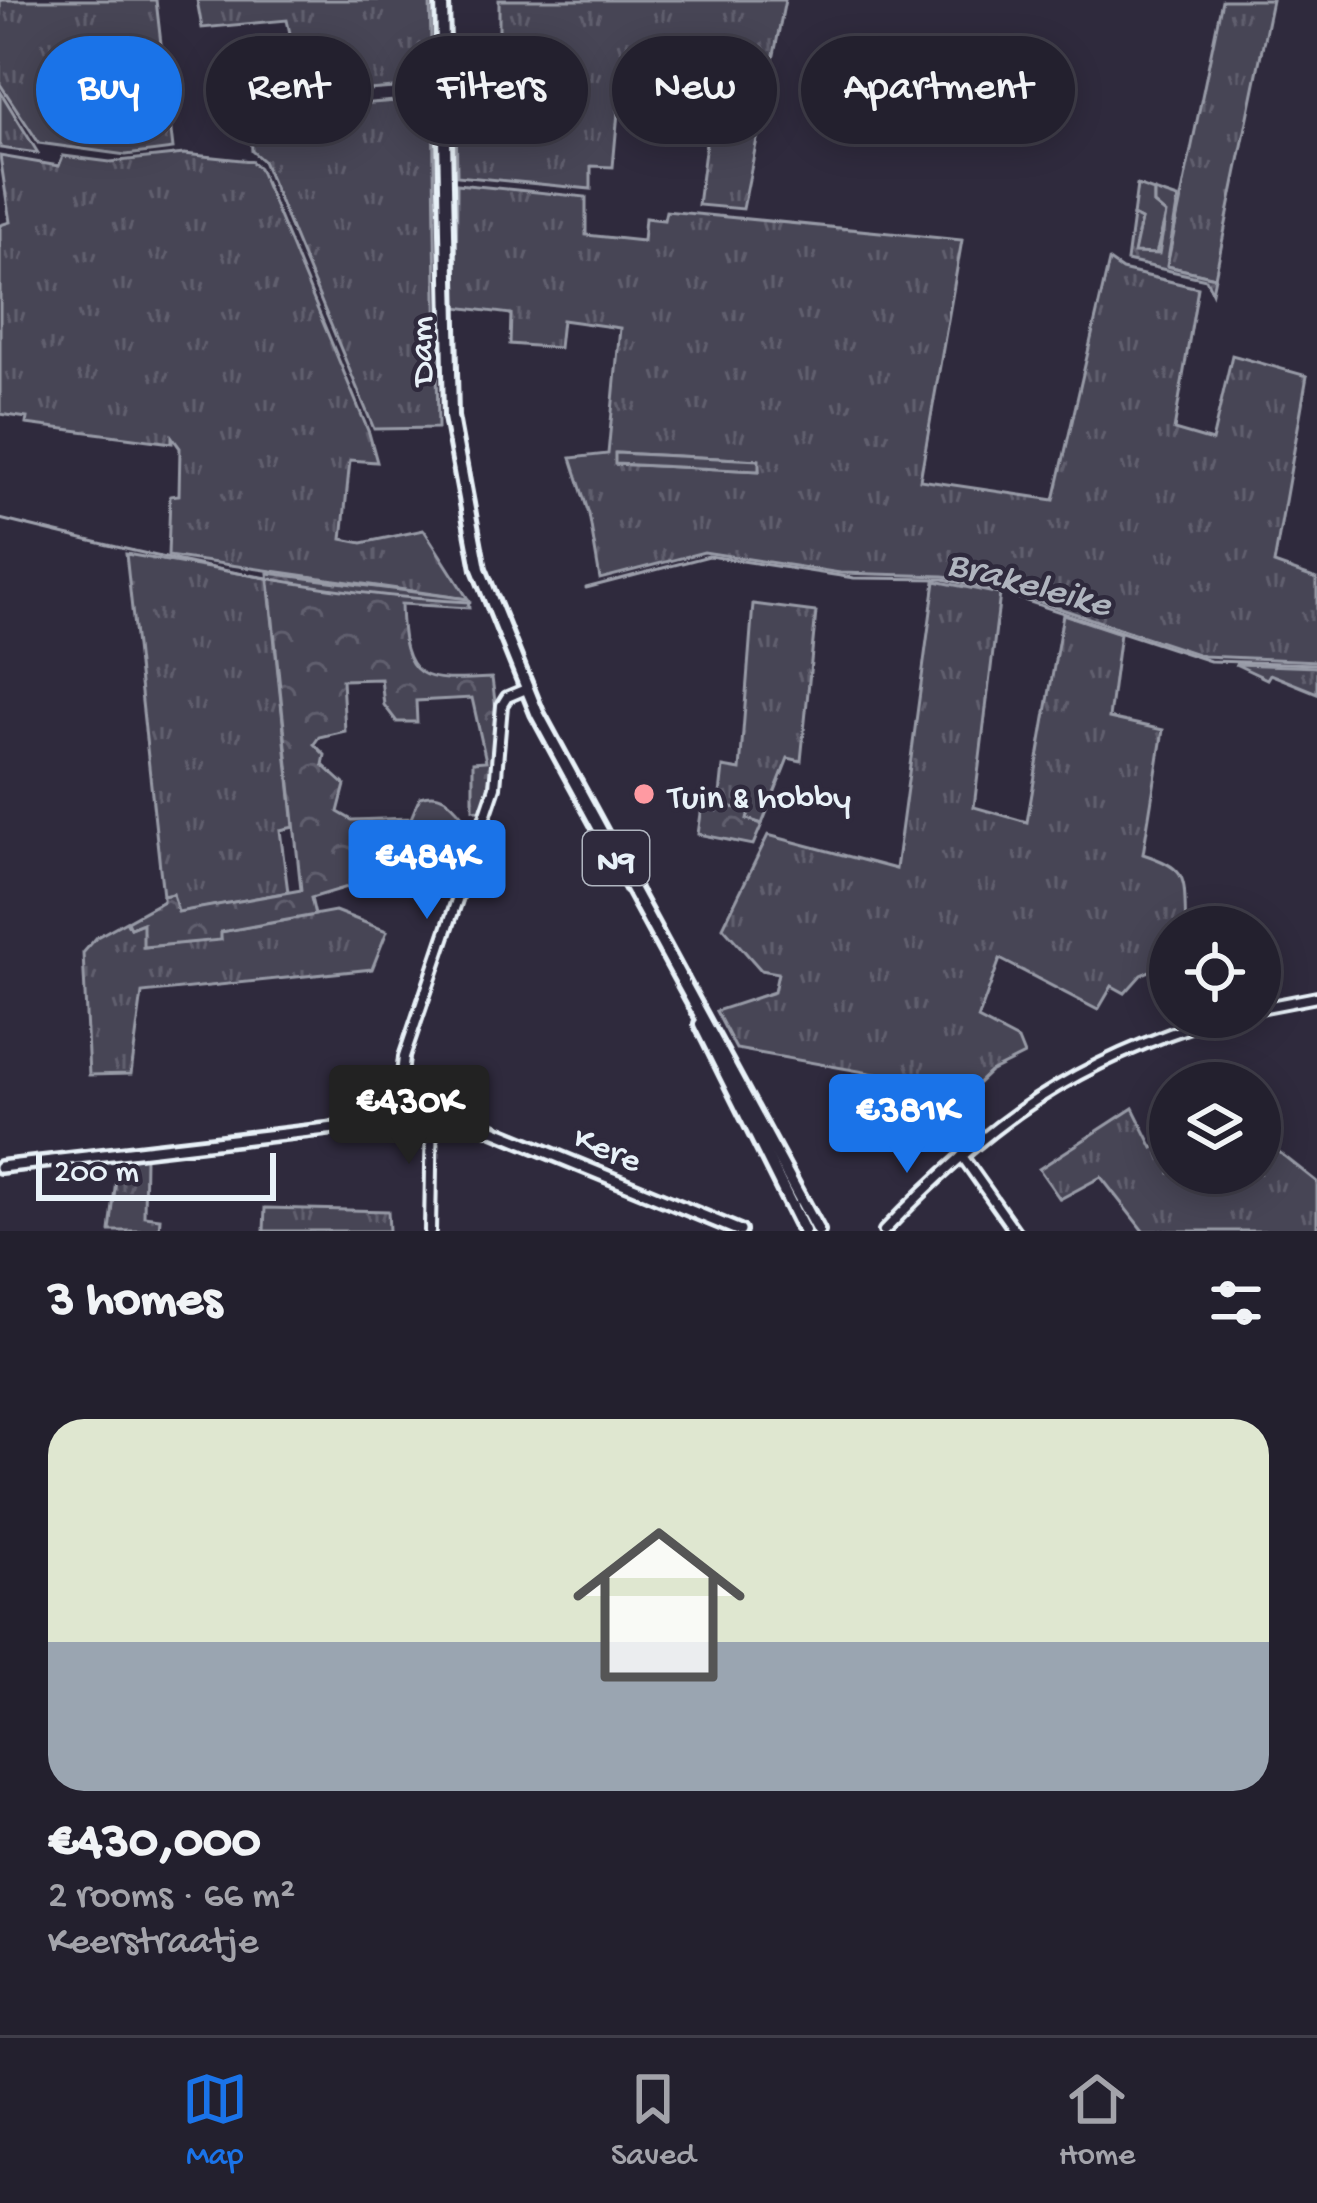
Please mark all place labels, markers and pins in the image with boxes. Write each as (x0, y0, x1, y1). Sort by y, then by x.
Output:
place label: Tuin & hobby (666, 779, 851, 822)
marker: Tuin & hobby (631, 781, 657, 807)
pin: €484K (343, 820, 511, 922)
pin: €430K (325, 1065, 493, 1167)
pin: €381K (823, 1074, 991, 1176)

